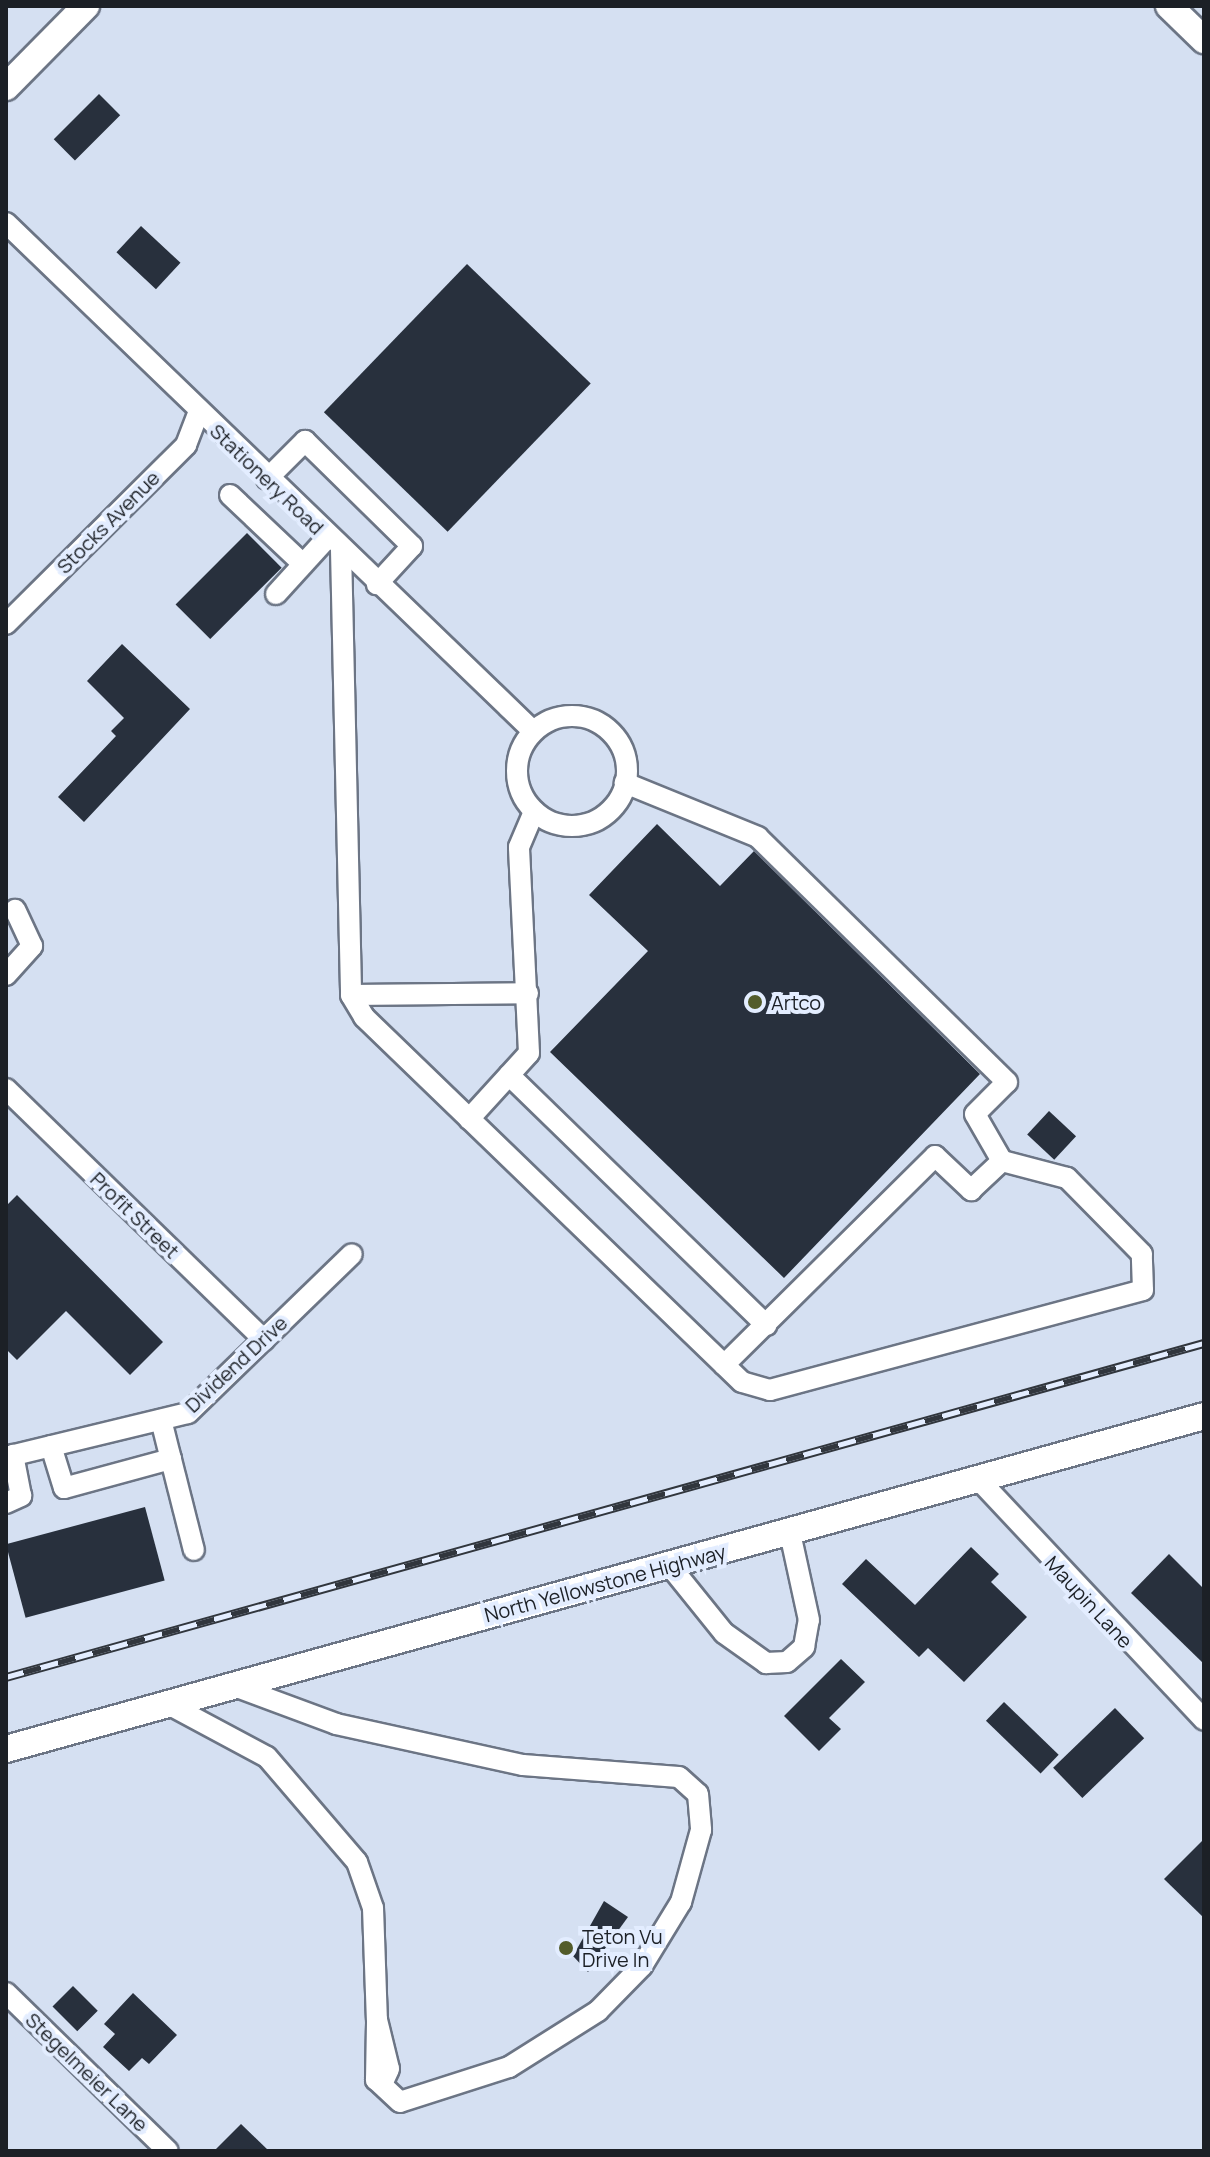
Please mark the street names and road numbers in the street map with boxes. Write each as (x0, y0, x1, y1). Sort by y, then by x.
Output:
street label: Stationery Road (205, 419, 329, 539)
street label: Stocks Avenue (52, 466, 164, 578)
street label: Profit Street (86, 1167, 184, 1263)
street label: Dividend Drive (180, 1311, 292, 1417)
street label: North Yellowstone Highway (482, 1539, 728, 1627)
street label: Maupin Lane (1040, 1551, 1138, 1653)
street label: Stegelmeier Lane (21, 2008, 153, 2136)

